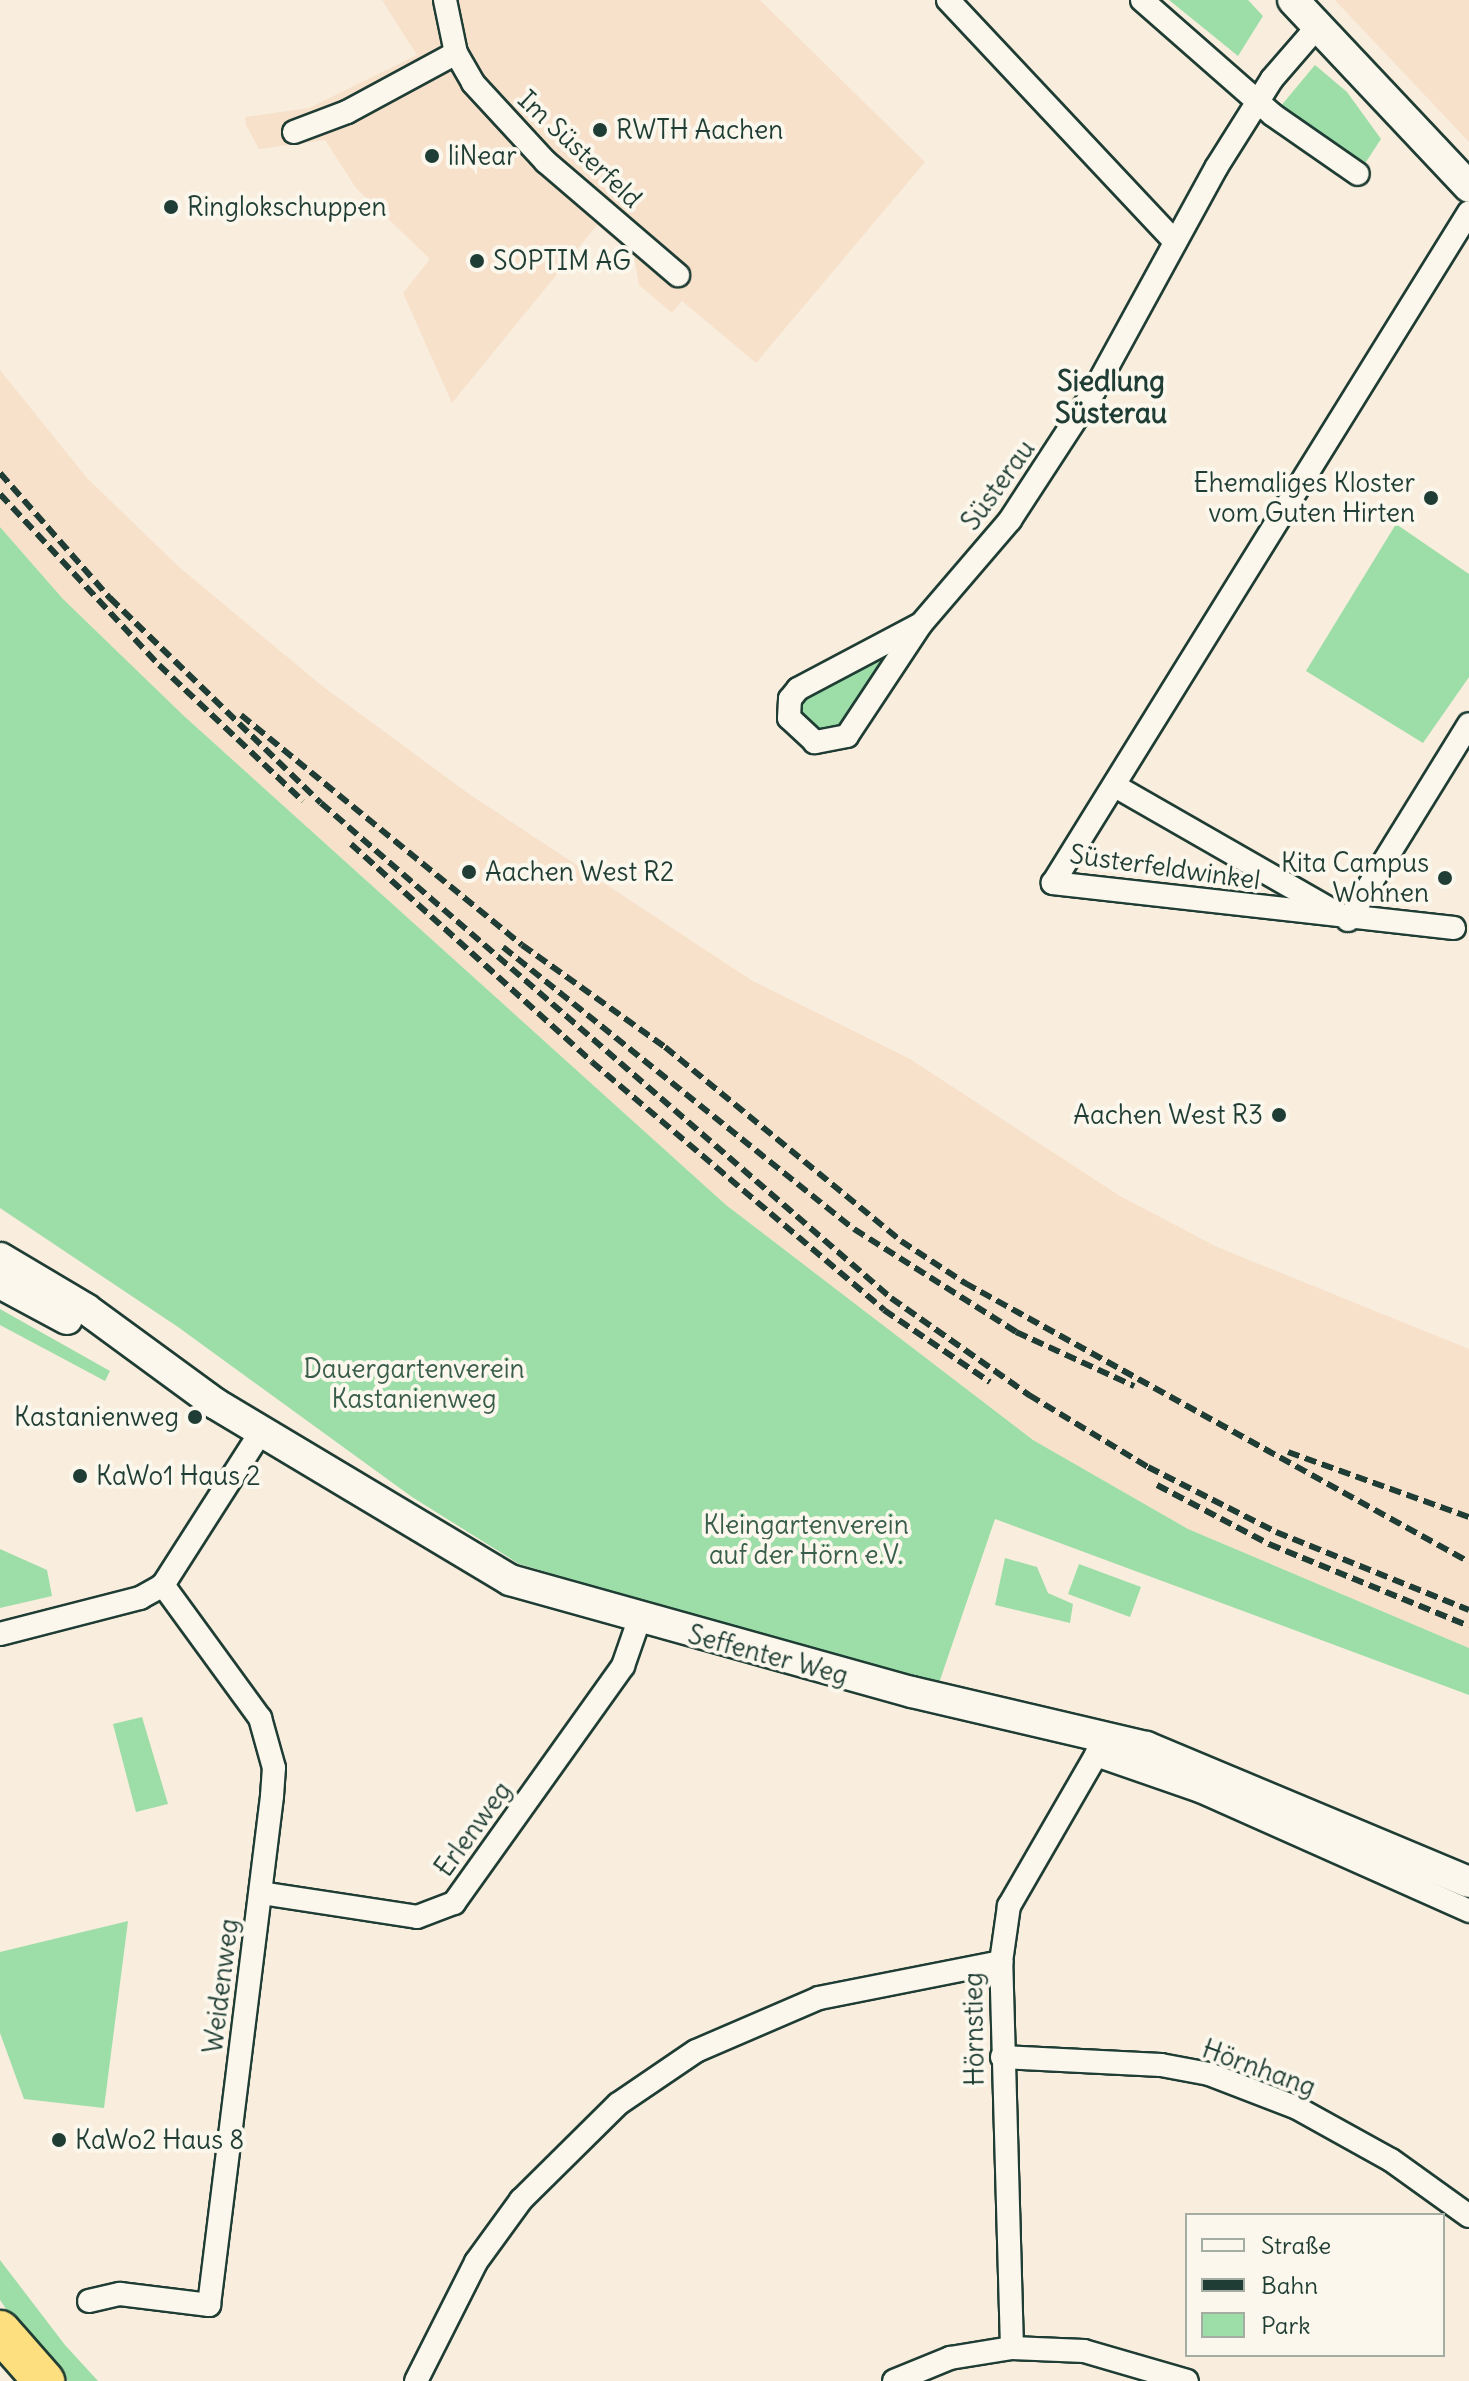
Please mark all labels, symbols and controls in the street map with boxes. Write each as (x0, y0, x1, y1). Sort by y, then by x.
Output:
street label: Im Süsterfeld (512, 84, 648, 214)
place label: RWTH Aachen (616, 114, 783, 146)
marker: RWTH Aachen (591, 121, 609, 139)
place label: liNear (448, 140, 517, 172)
marker: liNear (423, 147, 441, 165)
place label: Ringlokschuppen (187, 191, 386, 223)
marker: Ringlokschuppen (162, 198, 180, 216)
place label: SOPTIM AG (493, 245, 631, 277)
marker: SOPTIM AG (468, 252, 486, 270)
district label: Siedlung Süsterau (1055, 364, 1167, 430)
street label: Süsterau (955, 434, 1041, 536)
place label: Ehemaliges Kloster vom Guten Hirten (1193, 467, 1415, 528)
marker: Ehemaliges Kloster vom Guten Hirten (1422, 489, 1440, 507)
street label: Süsterfeldwinkel (1068, 838, 1262, 896)
place label: Kita Campus Wohnen (1281, 847, 1429, 908)
place label: Aachen West R2 (485, 856, 674, 888)
marker: Aachen West R2 (460, 863, 478, 881)
marker: Kita Campus Wohnen (1436, 869, 1454, 887)
place label: Aachen West R3 (1073, 1099, 1263, 1131)
marker: Aachen West R3 (1270, 1106, 1288, 1124)
park label: Dauergartenverein Kastanienweg (303, 1353, 525, 1414)
place label: Kastanienweg (14, 1401, 179, 1433)
marker: Kastanienweg (186, 1408, 204, 1426)
place label: KaWo1 Haus 2 (96, 1460, 261, 1492)
marker: KaWo1 Haus 2 (71, 1467, 89, 1485)
park label: Kleingartenverein auf der Hörn e.V. (703, 1509, 909, 1570)
street label: Seffenter Weg (685, 1619, 851, 1691)
street label: Erlenweg (428, 1776, 518, 1882)
street label: Weidenweg (197, 1917, 245, 2055)
street label: Hörnstieg (957, 1972, 991, 2086)
street label: Hörnhang (1198, 2033, 1320, 2103)
place label: KaWo2 Haus 8 (75, 2124, 244, 2156)
marker: KaWo2 Haus 8 (50, 2131, 68, 2149)
legend (1185, 2213, 1445, 2357)
text: Straße (1261, 2230, 1331, 2260)
text: Bahn (1261, 2270, 1318, 2300)
text: Park (1261, 2310, 1311, 2340)

